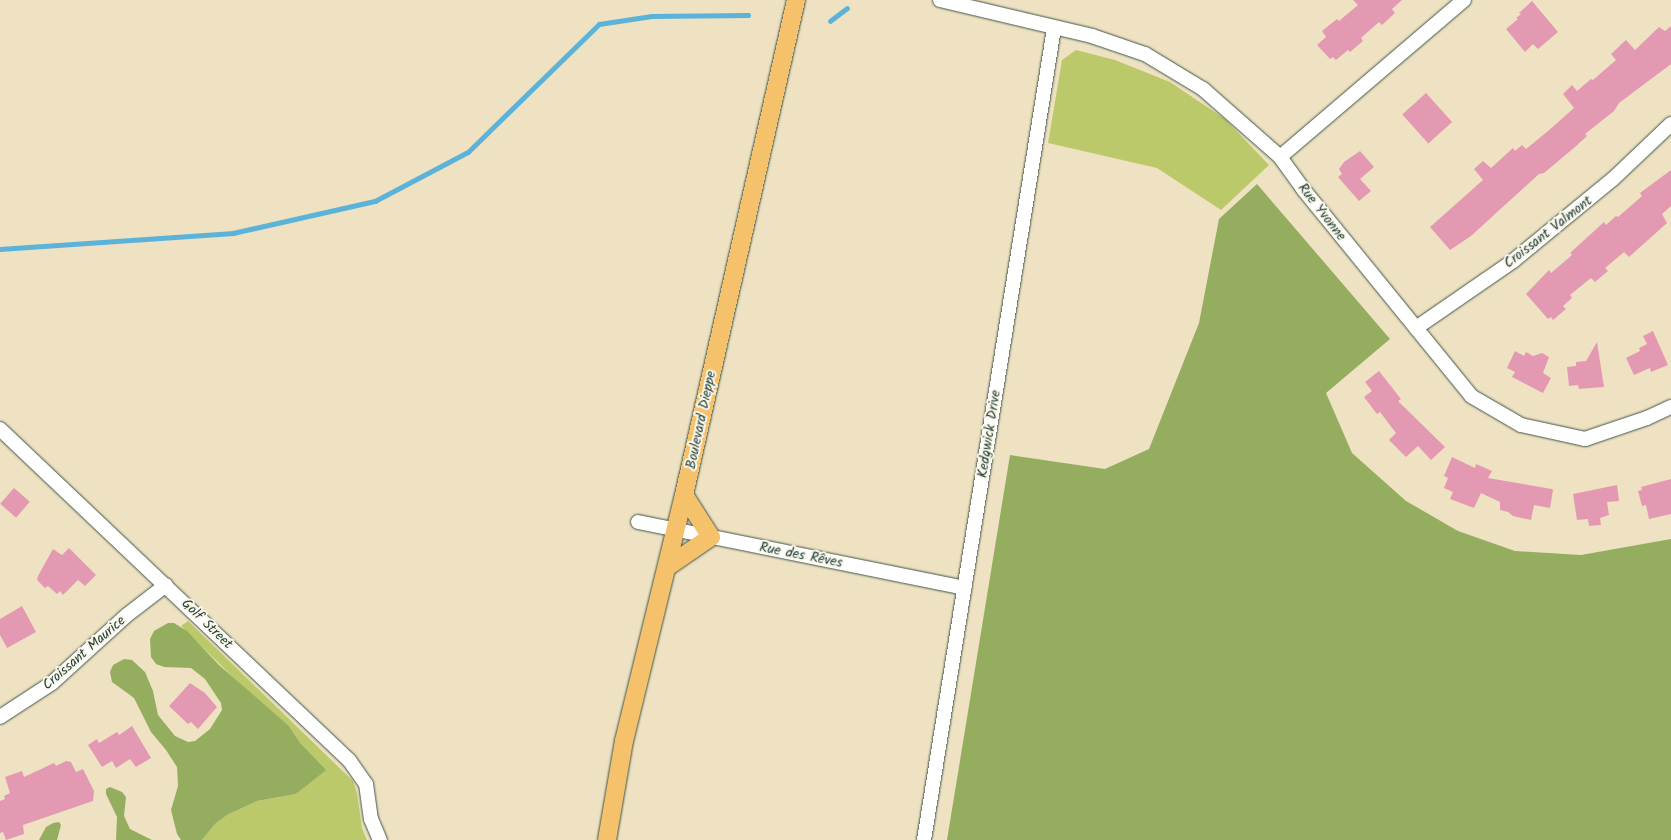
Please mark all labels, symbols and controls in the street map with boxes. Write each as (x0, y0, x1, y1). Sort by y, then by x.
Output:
street label: Rue Yvonne (1294, 180, 1350, 244)
street label: Croissant Valmont (1500, 192, 1596, 272)
street label: Boulevard Dieppe (682, 369, 720, 471)
street label: Kedgwick Drive (974, 389, 1004, 479)
street label: Rue des Rêves (758, 539, 844, 571)
street label: Golf Street (178, 595, 236, 653)
street label: Croissant Maurice (39, 612, 129, 694)

